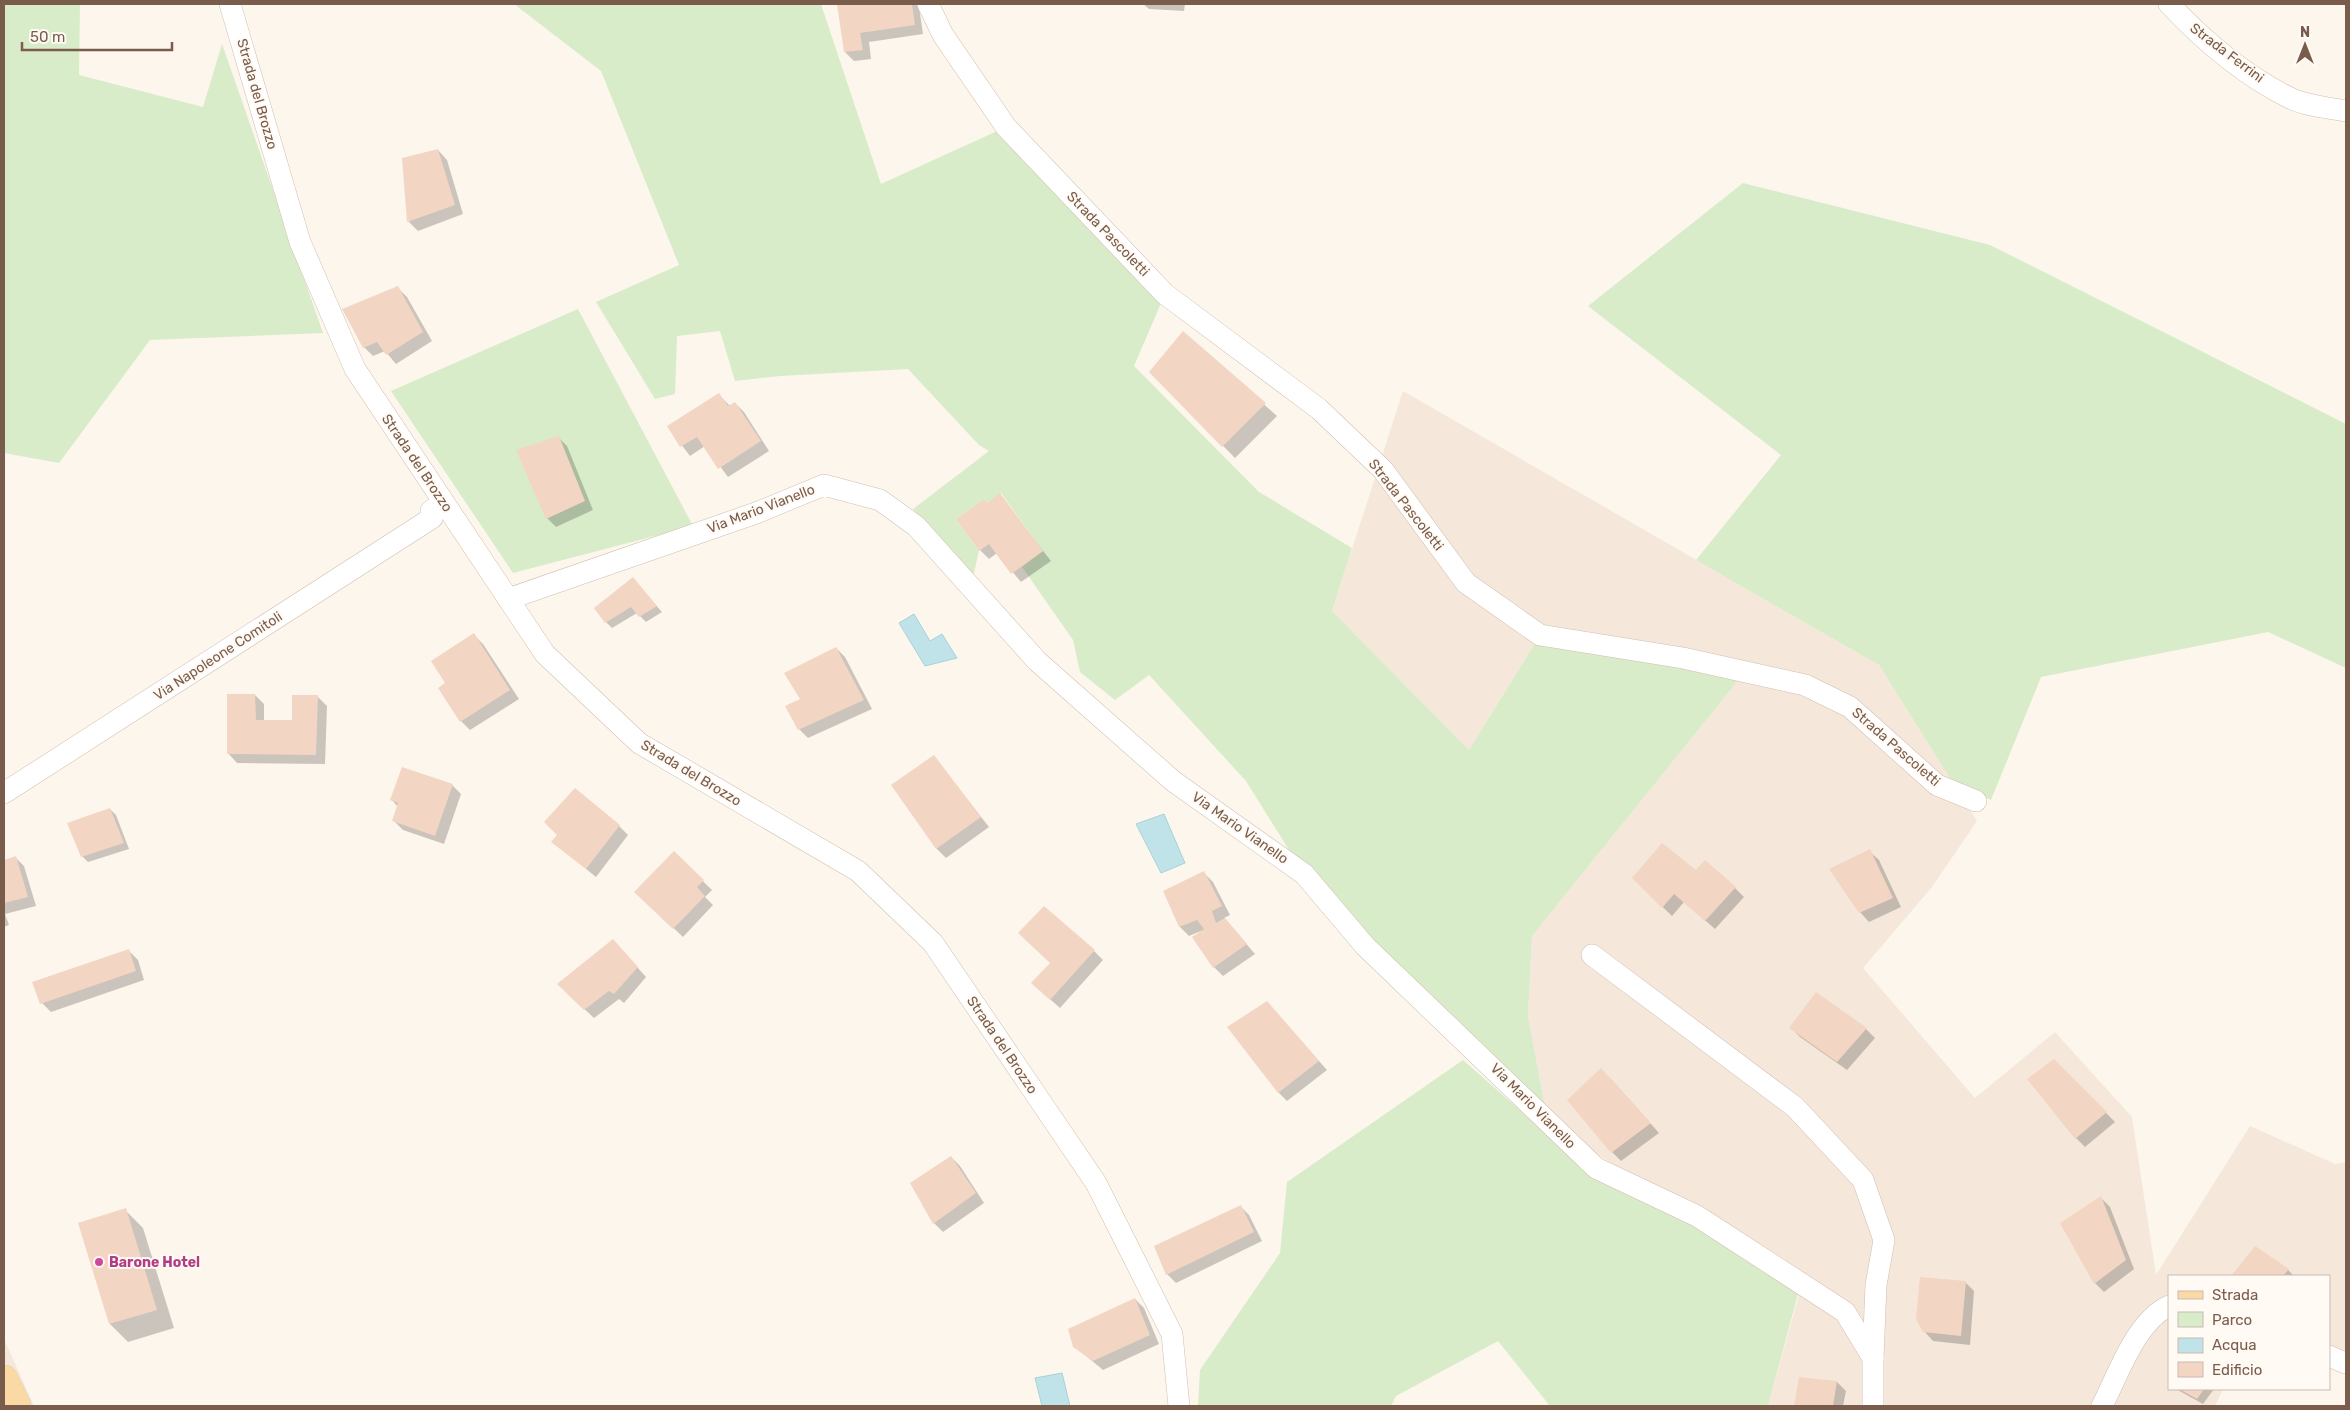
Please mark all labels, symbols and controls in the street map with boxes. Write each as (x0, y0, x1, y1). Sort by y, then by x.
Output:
scale bar (22, 20, 172, 52)
street label: Strada Ferrini (2187, 20, 2267, 86)
north arrow (2280, 20, 2330, 70)
text: N (2300, 24, 2310, 41)
text: 50 m (30, 28, 65, 46)
street label: Strada del Brozzo (233, 37, 281, 151)
street label: Strada Pascoletti (1063, 188, 1153, 280)
street label: Strada del Brozzo (378, 411, 456, 515)
street label: Strada Pascoletti (1365, 456, 1447, 554)
street label: Via Mario Vianello (705, 481, 817, 537)
street label: Via Napoleone Comitoli (150, 608, 286, 704)
street label: Strada Pascoletti (1848, 704, 1944, 790)
street label: Strada del Brozzo (638, 736, 744, 810)
street label: Via Mario Vianello (1189, 788, 1291, 868)
street label: Strada del Brozzo (963, 993, 1041, 1097)
street label: Via Mario Vianello (1487, 1060, 1579, 1152)
place label: Barone Hotel (109, 1254, 200, 1271)
marker: Barone Hotel (93, 1256, 105, 1268)
legend (2168, 1275, 2330, 1390)
text: Strada (2212, 1286, 2258, 1304)
text: Parco (2212, 1311, 2252, 1329)
text: Acqua (2212, 1336, 2257, 1354)
text: Edificio (2212, 1361, 2262, 1379)

